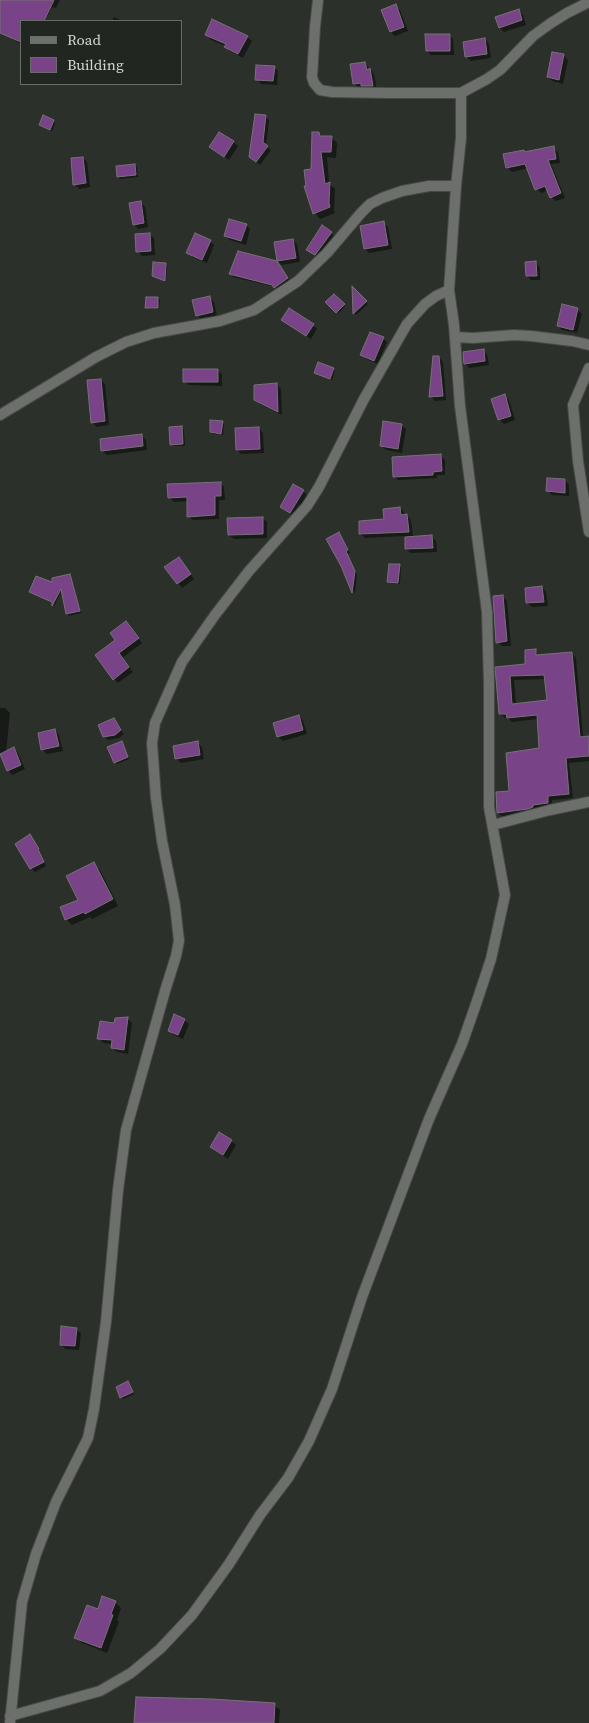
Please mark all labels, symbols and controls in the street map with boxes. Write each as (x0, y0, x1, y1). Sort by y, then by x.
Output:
legend (20, 20, 182, 85)
text: Road (67, 29, 101, 50)
text: Building (67, 54, 124, 75)

